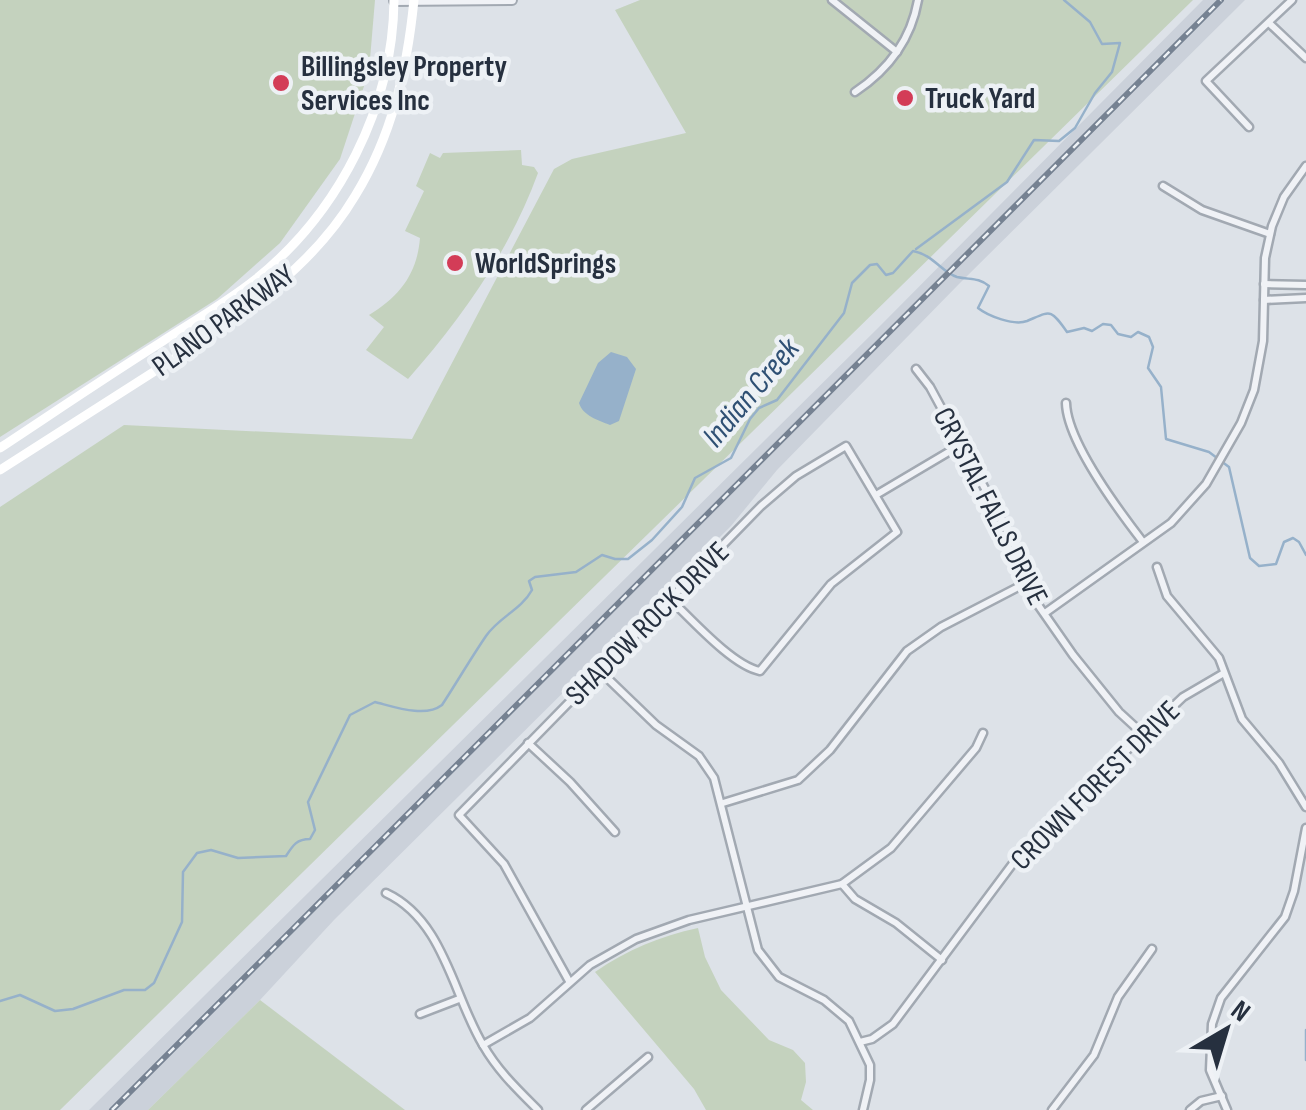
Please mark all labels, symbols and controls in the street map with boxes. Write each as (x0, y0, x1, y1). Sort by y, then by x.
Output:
place label: Billingsley Property Services Inc (301, 49, 508, 119)
marker: Billingsley Property Services Inc (270, 72, 292, 94)
place label: Truck Yard (925, 81, 1035, 117)
marker: Truck Yard (894, 87, 916, 109)
place label: WorldSprings (475, 246, 616, 282)
marker: WorldSprings (444, 252, 466, 274)
street label: PLANO PARKWAY (145, 257, 302, 385)
water label: Indian Creek (694, 330, 809, 456)
street label: CRYSTAL FALLS DRIVE (925, 402, 1055, 611)
street label: SHADOW ROCK DRIVE (558, 534, 737, 713)
street label: CROWN FOREST DRIVE (1003, 693, 1188, 878)
north arrow (1176, 980, 1276, 1080)
text: N (1224, 994, 1257, 1029)

